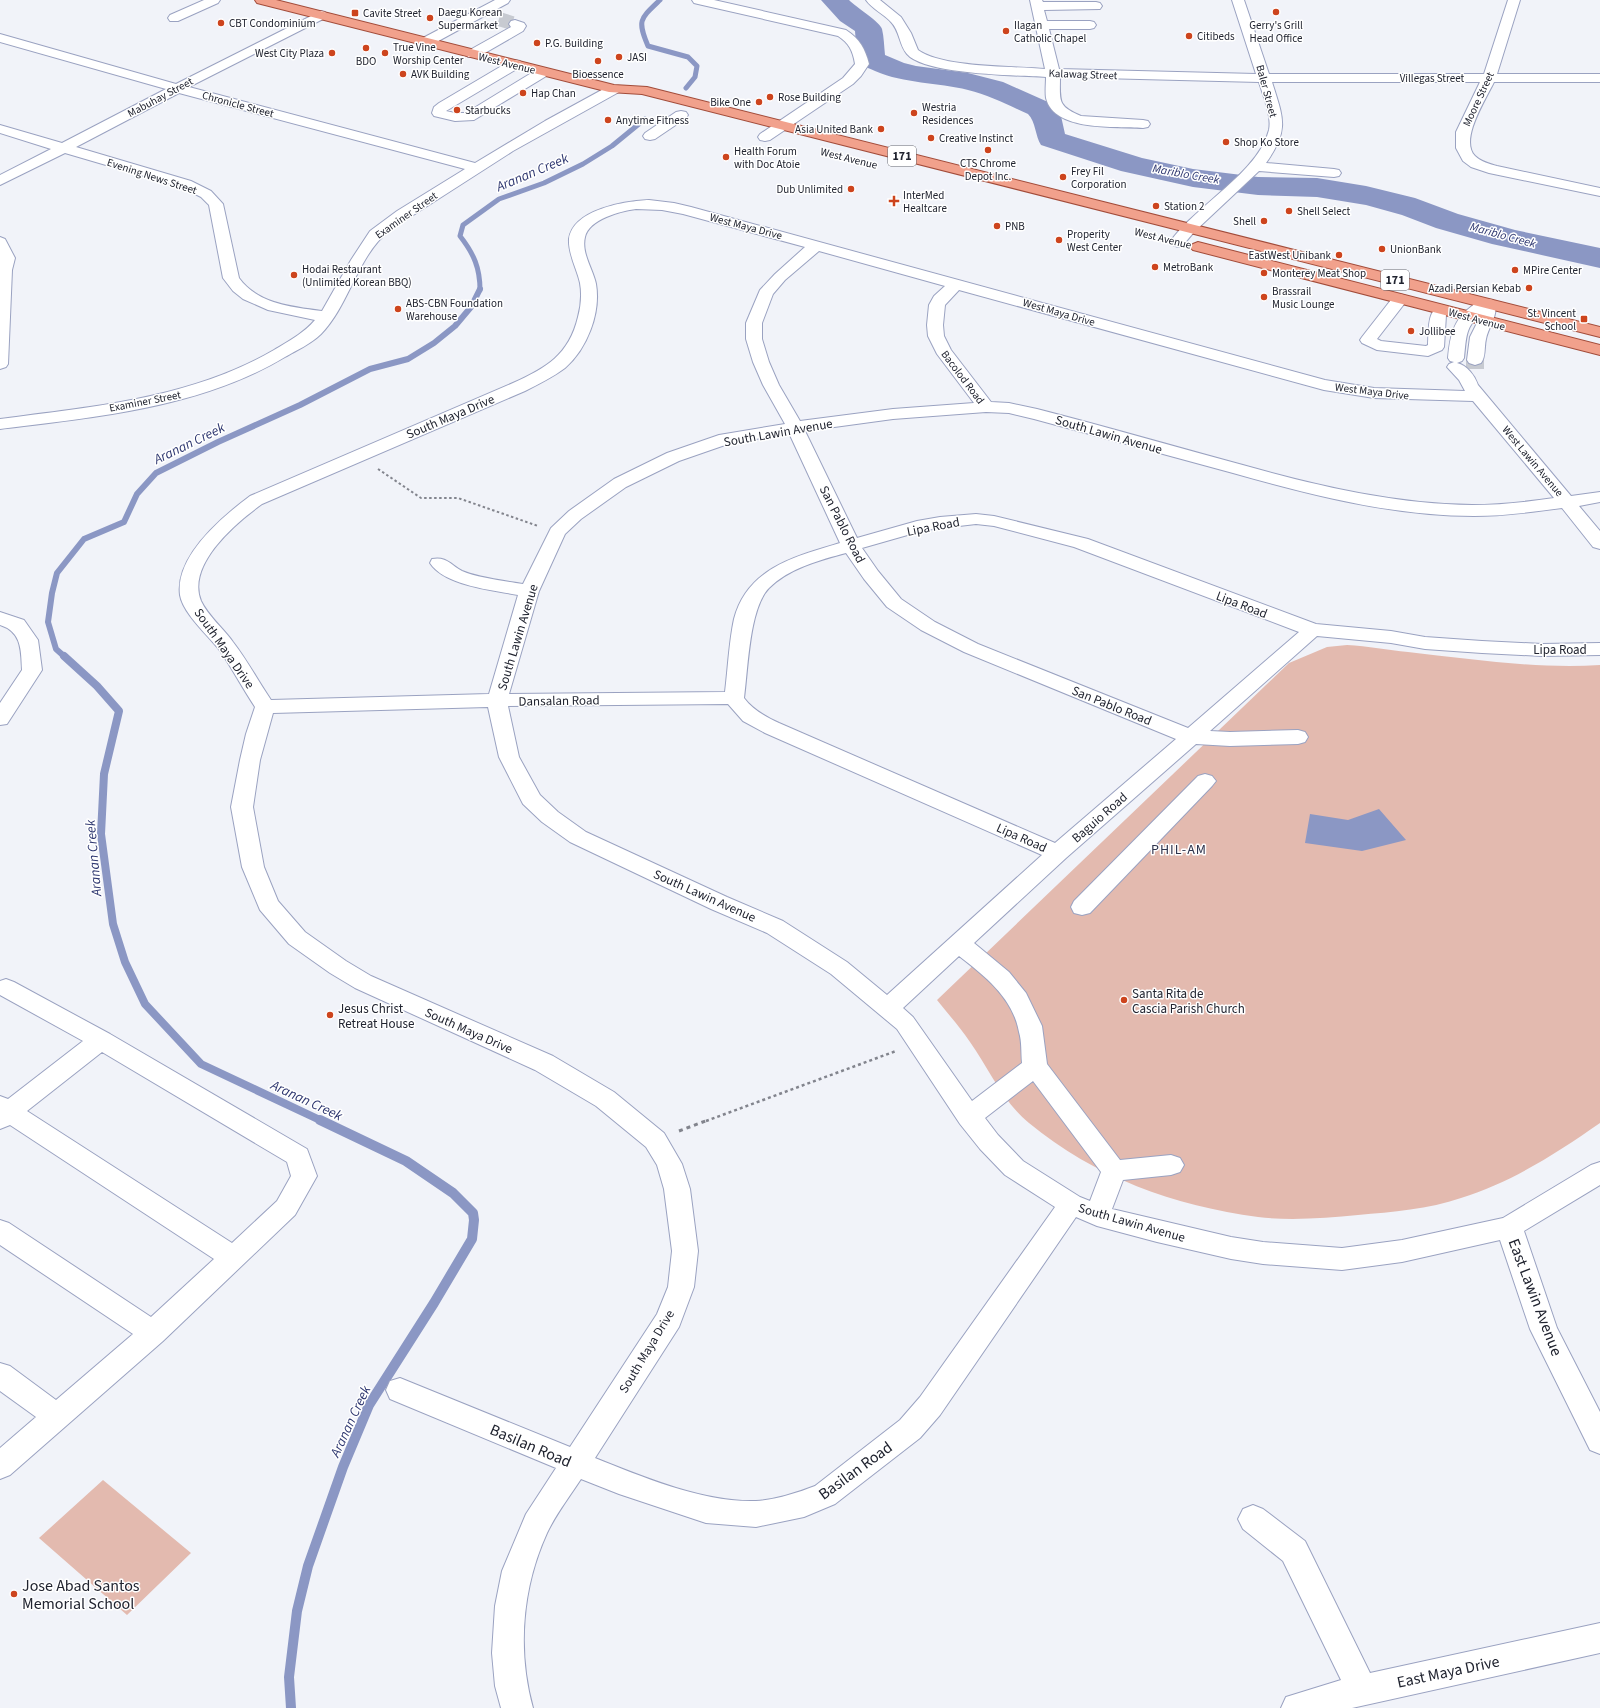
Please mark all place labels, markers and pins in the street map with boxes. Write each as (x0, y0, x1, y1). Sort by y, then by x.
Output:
place label: Daegu Korean Supermarket (438, 5, 502, 33)
place label: Cavite Street (363, 6, 422, 21)
marker: Gerry's Grill Head Office (1271, 7, 1281, 17)
marker: Cavite Street (350, 8, 360, 18)
marker: Daegu Korean Supermarket (425, 13, 435, 23)
place label: CBT Condominium (229, 16, 316, 31)
marker: CBT Condominium (216, 18, 226, 28)
place label: Ilagan Catholic Chapel (1014, 18, 1086, 46)
place label: Gerry's Grill Head Office (1249, 18, 1303, 46)
marker: Ilagan Catholic Chapel (1001, 26, 1011, 36)
place label: Citibeds (1197, 29, 1235, 44)
marker: Citibeds (1184, 31, 1194, 41)
place label: P.G. Building (545, 36, 603, 51)
marker: P.G. Building (532, 38, 542, 48)
place label: True Vine Worship Center (393, 40, 464, 68)
marker: BDO (361, 43, 371, 53)
place label: West City Plaza (255, 46, 324, 61)
marker: West City Plaza (327, 48, 337, 58)
marker: True Vine Worship Center (380, 48, 390, 58)
place label: JASI (627, 50, 647, 65)
marker: JASI (614, 52, 624, 62)
place label: BDO (356, 54, 376, 69)
marker: Bioessence (593, 56, 603, 66)
place label: AVK Building (411, 67, 470, 82)
place label: Bioessence (572, 67, 624, 82)
marker: AVK Building (398, 69, 408, 79)
place label: Hap Chan (531, 86, 576, 101)
marker: Hap Chan (518, 88, 528, 98)
place label: Rose Building (778, 90, 841, 105)
marker: Rose Building (765, 92, 775, 102)
place label: Bike One (710, 95, 752, 110)
marker: Bike One (754, 97, 764, 107)
place label: Westria Residences (922, 100, 974, 128)
place label: Starbucks (465, 103, 511, 118)
marker: Starbucks (452, 105, 462, 115)
marker: Westria Residences (909, 108, 919, 118)
place label: Anytime Fitness (616, 113, 689, 128)
marker: Anytime Fitness (603, 115, 613, 125)
place label: Asia United Bank (795, 122, 874, 137)
marker: Asia United Bank (876, 124, 886, 134)
place label: Creative Instinct (939, 131, 1014, 146)
marker: Creative Instinct (926, 133, 936, 143)
place label: Shop Ko Store (1234, 135, 1299, 150)
marker: Shop Ko Store (1221, 137, 1231, 147)
place label: Health Forum with Doc Atoie (734, 144, 801, 172)
marker: CTS Chrome Depot Inc. (983, 145, 993, 155)
marker: Health Forum with Doc Atoie (721, 152, 731, 162)
place label: CTS Chrome Depot Inc. (960, 156, 1017, 184)
place label: Frey Fil Corporation (1071, 164, 1126, 192)
marker: Frey Fil Corporation (1058, 172, 1068, 182)
place label: Dub Unlimited (776, 182, 843, 197)
marker: Dub Unlimited (846, 184, 856, 194)
place label: InterMed Healtcare (903, 188, 948, 216)
marker: InterMed Healtcare (888, 195, 900, 207)
place label: Station 2 (1164, 199, 1205, 214)
marker: Station 2 (1151, 201, 1161, 211)
place label: Shell Select (1297, 204, 1351, 219)
marker: Shell Select (1284, 206, 1294, 216)
place label: Shell (1233, 214, 1256, 229)
marker: Shell (1259, 216, 1269, 226)
place label: PNB (1005, 219, 1025, 234)
marker: PNB (992, 221, 1002, 231)
place label: Properity West Center (1067, 227, 1122, 255)
marker: Properity West Center (1054, 235, 1064, 245)
place label: UnionBank (1390, 242, 1442, 257)
marker: UnionBank (1377, 244, 1387, 254)
place label: EastWest Unibank (1248, 248, 1332, 263)
marker: EastWest Unibank (1334, 250, 1344, 260)
place label: MetroBank (1163, 260, 1214, 275)
place label: Hodai Restaurant (Unlimited Korean BBQ) (302, 262, 412, 290)
marker: MetroBank (1150, 262, 1160, 272)
place label: MPire Center (1523, 263, 1582, 278)
marker: MPire Center (1510, 265, 1520, 275)
place label: Monterey Meat Shop (1272, 266, 1366, 281)
marker: Monterey Meat Shop (1259, 268, 1269, 278)
marker: Hodai Restaurant (Unlimited Korean BBQ) (289, 270, 299, 280)
place label: Azadi Persian Kebab (1428, 281, 1521, 296)
marker: Azadi Persian Kebab (1524, 283, 1534, 293)
place label: Brassrail Music Lounge (1272, 284, 1335, 312)
marker: Brassrail Music Lounge (1259, 292, 1269, 302)
place label: ABS-CBN Foundation Warehouse (406, 296, 503, 324)
marker: ABS-CBN Foundation Warehouse (393, 304, 403, 314)
place label: St. Vincent School (1527, 306, 1576, 334)
marker: St. Vincent School (1579, 314, 1589, 324)
place label: Jollibee (1419, 324, 1456, 339)
marker: Jollibee (1406, 326, 1416, 336)
place label: Santa Rita de Cascia Parish Church (1132, 985, 1245, 1018)
marker: Santa Rita de Cascia Parish Church (1119, 995, 1129, 1005)
place label: Jesus Christ Retreat House (338, 1000, 415, 1033)
marker: Jesus Christ Retreat House (325, 1010, 335, 1020)
place label: Jose Abad Santos Memorial School (22, 1575, 140, 1615)
marker: Jose Abad Santos Memorial School (9, 1589, 19, 1599)

